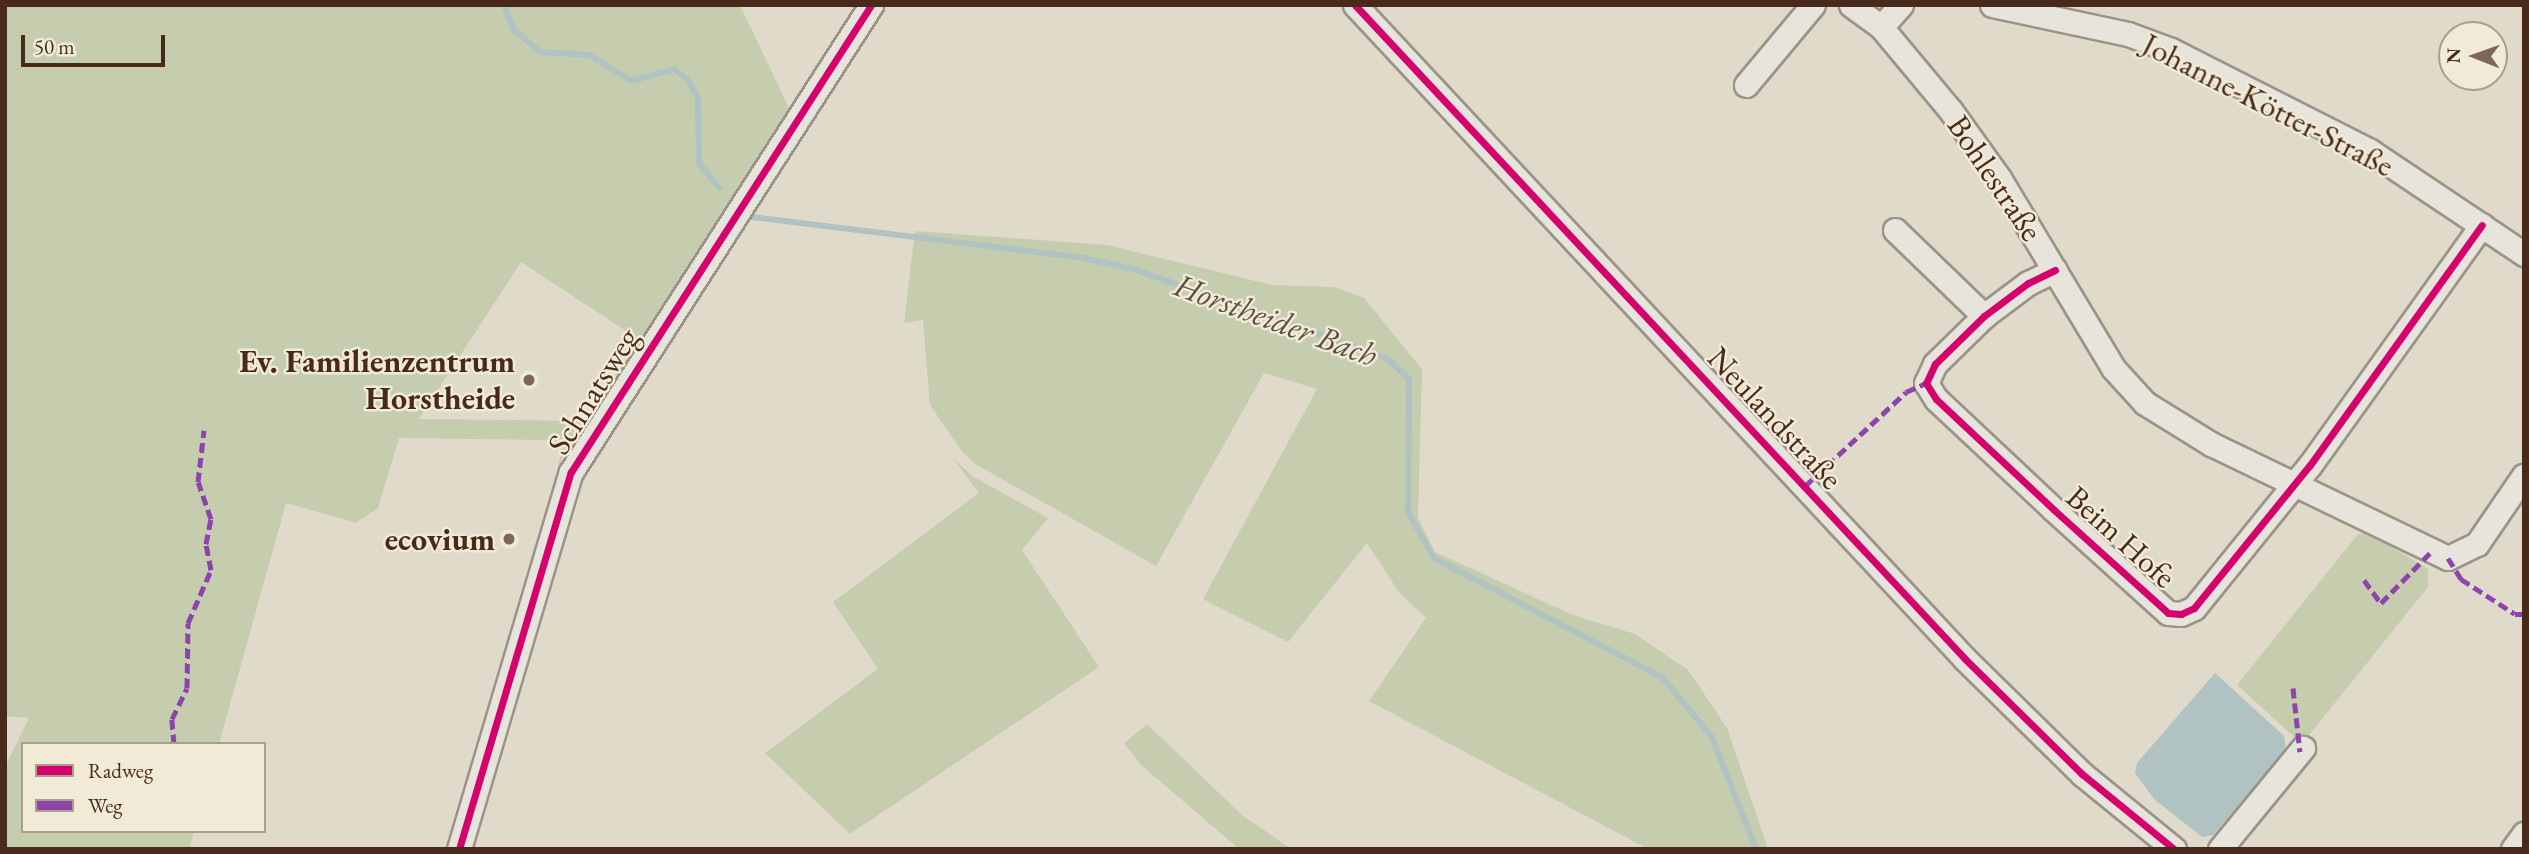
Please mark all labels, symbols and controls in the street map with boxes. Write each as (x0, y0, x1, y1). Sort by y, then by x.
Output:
scale bar (24, 21, 168, 65)
north arrow (2438, 21, 2508, 91)
street label: Johanne-Kötter-Straße (2136, 25, 2400, 185)
text: 50 m (34, 33, 75, 60)
text: N (2441, 48, 2466, 64)
street label: Bohlestraße (1939, 108, 2051, 248)
water label: Horstheider Bach (1169, 265, 1383, 375)
street label: Schnatsweg (539, 321, 647, 461)
street label: Neulandstraße (1699, 339, 1851, 497)
place label: Ev. Familienzentrum Horstheide (239, 343, 515, 418)
marker: Ev. Familienzentrum Horstheide (521, 372, 537, 388)
street label: Beim Hofe (2058, 478, 2184, 596)
place label: ecovium (385, 520, 495, 558)
marker: ecovium (501, 531, 517, 547)
legend (21, 742, 266, 833)
text: Radweg (88, 757, 153, 784)
text: Weg (88, 792, 122, 819)

